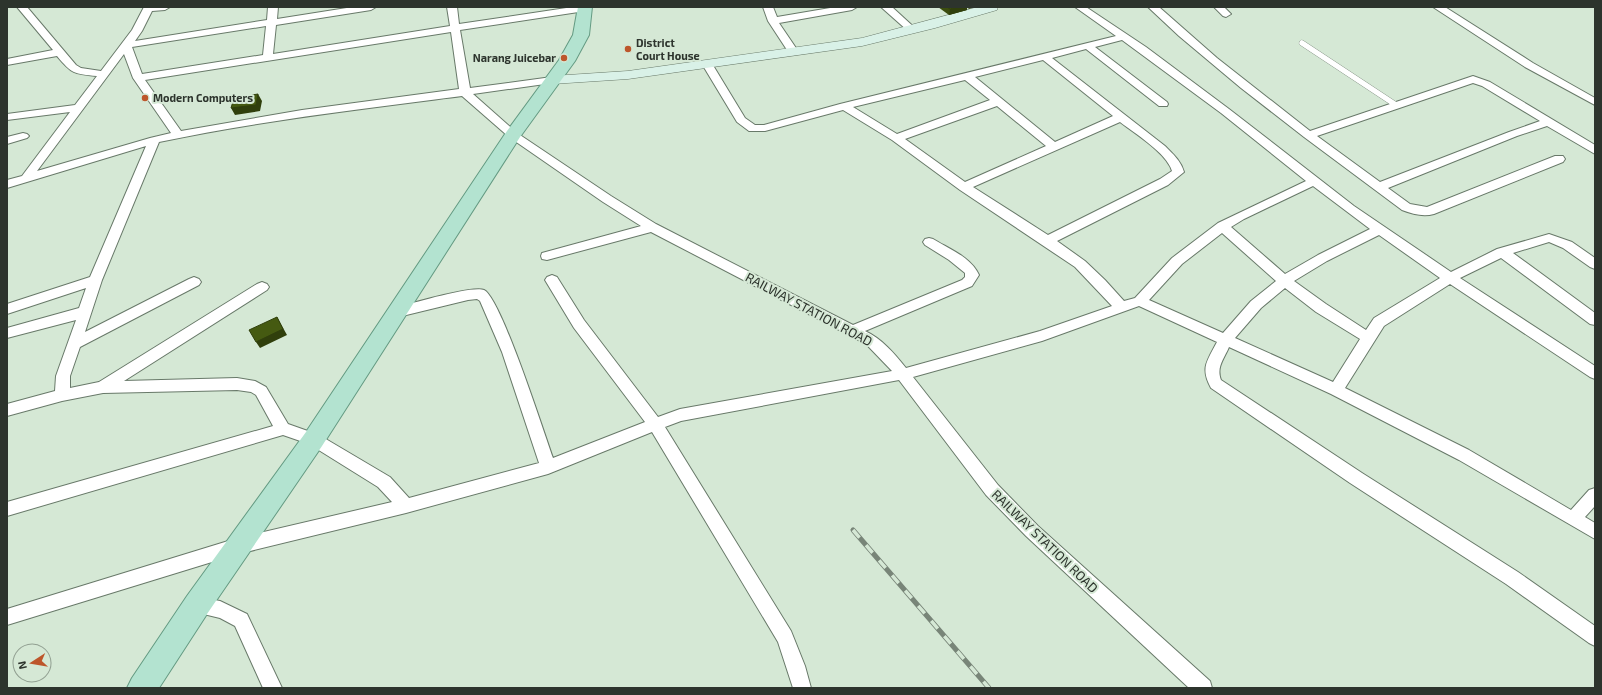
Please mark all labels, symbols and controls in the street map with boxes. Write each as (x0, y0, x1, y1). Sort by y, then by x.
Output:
place label: District Court House (636, 36, 700, 62)
marker: District Court House (623, 44, 633, 54)
place label: Narang Juicebar (473, 51, 556, 64)
marker: Narang Juicebar (559, 53, 569, 63)
place label: Modern Computers (153, 91, 253, 104)
marker: Modern Computers (140, 93, 150, 103)
street label: RAILWAY STATION ROAD (743, 269, 875, 349)
street label: RAILWAY STATION ROAD (989, 486, 1101, 596)
north arrow (12, 643, 52, 683)
text: N (15, 660, 29, 670)

